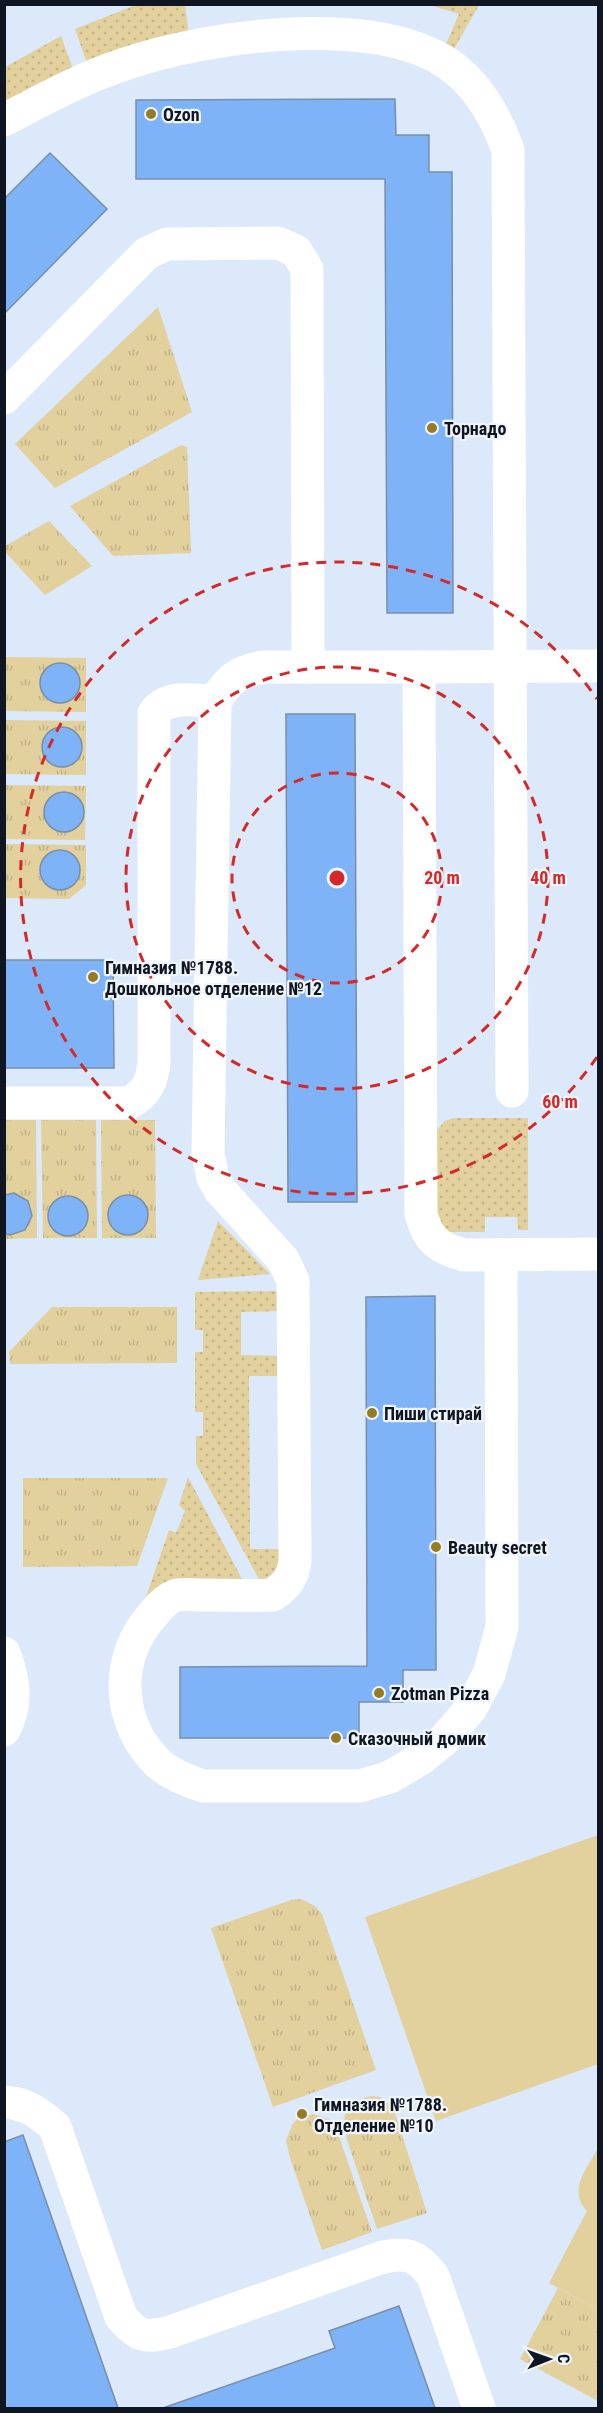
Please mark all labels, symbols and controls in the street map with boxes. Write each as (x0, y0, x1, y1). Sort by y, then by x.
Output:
place label: Ozon (163, 104, 200, 125)
marker: Ozon (144, 107, 158, 121)
place label: Торнадо (444, 418, 506, 439)
marker: Торнадо (425, 421, 439, 435)
text: 20 m (424, 867, 460, 888)
text: 40 m (530, 867, 566, 888)
centre of rings (327, 868, 347, 888)
place label: Гимназия №1788. Дошкольное отделение №12 (105, 957, 322, 999)
marker: Гимназия №1788. Дошкольное отделение №12 (86, 970, 100, 984)
text: 60 m (542, 1091, 578, 1112)
place label: Пиши стирай (384, 1403, 482, 1424)
marker: Пиши стирай (365, 1406, 379, 1420)
place label: Beauty secret (448, 1537, 547, 1558)
marker: Beauty secret (429, 1540, 443, 1554)
place label: Zotman Pizza (391, 1683, 489, 1704)
marker: Zotman Pizza (372, 1686, 386, 1700)
place label: Сказочный домик (348, 1728, 486, 1749)
marker: Сказочный домик (329, 1731, 343, 1745)
place label: Гимназия №1788. Отделение №10 (314, 2094, 447, 2136)
marker: Гимназия №1788. Отделение №10 (295, 2107, 309, 2121)
north arrow (519, 2329, 579, 2389)
text: С (554, 2354, 573, 2363)

